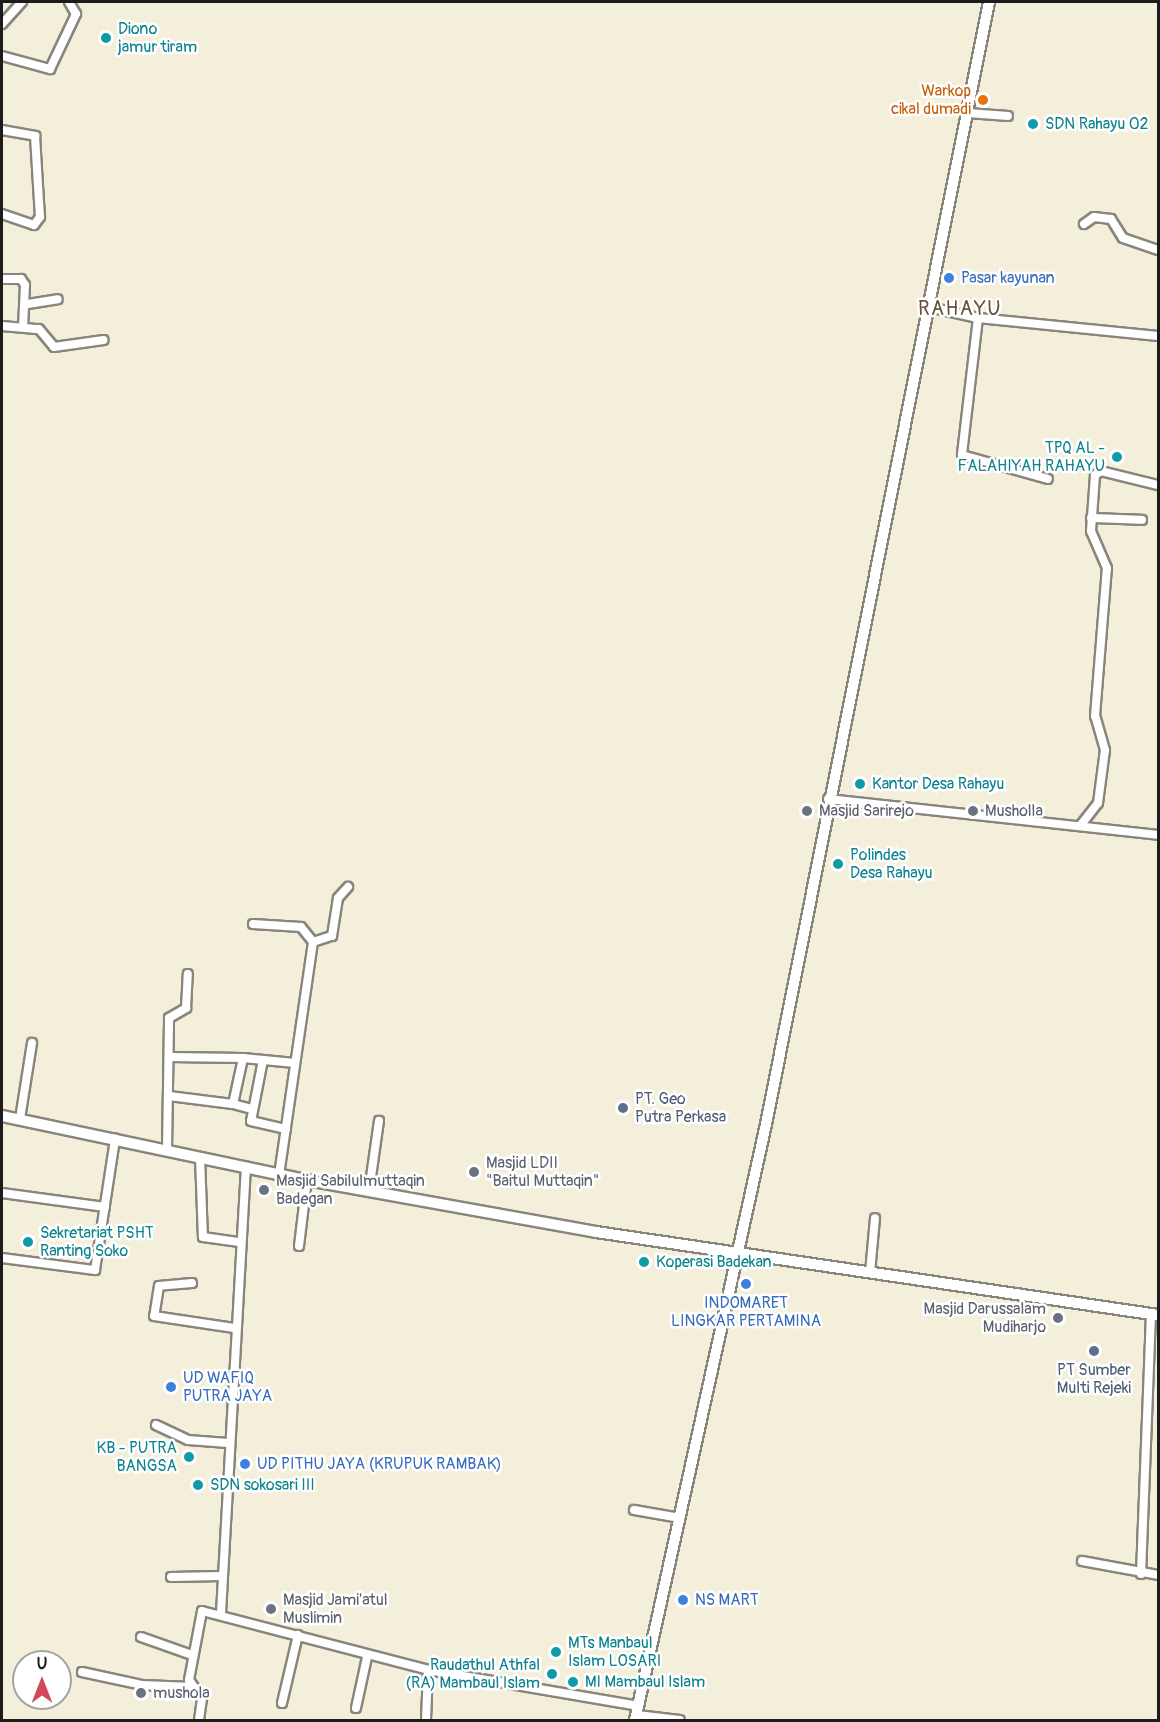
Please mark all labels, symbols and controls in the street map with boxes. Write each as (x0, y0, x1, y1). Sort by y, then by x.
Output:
place label: Diono jamur tiram (118, 19, 197, 57)
marker: Diono jamur tiram (99, 31, 113, 45)
place label: Warkop cikal dumadi (891, 81, 971, 119)
marker: Warkop cikal dumadi (976, 93, 990, 107)
place label: SDN Rahayu 02 (1045, 114, 1149, 134)
marker: SDN Rahayu 02 (1026, 117, 1040, 131)
place label: Pasar kayunan (961, 268, 1054, 288)
marker: Pasar kayunan (942, 271, 956, 285)
district label: RAHAYU (918, 296, 1002, 320)
place label: TPQ AL - FALAHIYAH RAHAYU (958, 438, 1105, 476)
marker: TPQ AL - FALAHIYAH RAHAYU (1110, 450, 1124, 464)
place label: Kantor Desa Rahayu (872, 774, 1004, 794)
marker: Kantor Desa Rahayu (853, 777, 867, 791)
place label: Masjid Sarirejo (819, 801, 914, 821)
place label: Musholla (985, 801, 1043, 821)
marker: Masjid Sarirejo (800, 804, 814, 818)
marker: Musholla (966, 804, 980, 818)
place label: Polindes Desa Rahayu (850, 845, 933, 883)
marker: Polindes Desa Rahayu (831, 857, 845, 871)
place label: PT. Geo Putra Perkasa (635, 1089, 726, 1127)
marker: PT. Geo Putra Perkasa (616, 1101, 630, 1115)
place label: Masjid LDII "Baitul Muttaqin" (486, 1153, 599, 1191)
marker: Masjid LDII "Baitul Muttaqin" (467, 1165, 481, 1179)
place label: Masjid Sabilulmuttaqin Badegan (276, 1171, 425, 1209)
marker: Masjid Sabilulmuttaqin Badegan (257, 1183, 271, 1197)
place label: Sekretariat PSHT Ranting Soko (40, 1223, 154, 1261)
marker: Sekretariat PSHT Ranting Soko (21, 1235, 35, 1249)
place label: Koperasi Badekan (656, 1252, 772, 1272)
marker: Koperasi Badekan (637, 1255, 651, 1269)
marker: INDOMARET LINGKAR PERTAMINA (739, 1277, 753, 1291)
place label: INDOMARET LINGKAR PERTAMINA (671, 1293, 821, 1331)
place label: Masjid Darussalam Mudiharjo (924, 1299, 1046, 1337)
marker: Masjid Darussalam Mudiharjo (1051, 1311, 1065, 1325)
marker: PT Sumber Multi Rejeki (1087, 1344, 1101, 1358)
place label: PT Sumber Multi Rejeki (1057, 1360, 1131, 1398)
place label: UD WAFIQ PUTRA JAYA (183, 1368, 272, 1406)
marker: UD WAFIQ PUTRA JAYA (164, 1380, 178, 1394)
place label: KB - PUTRA BANGSA (97, 1438, 177, 1476)
marker: KB - PUTRA BANGSA (182, 1450, 196, 1464)
place label: UD PITHU JAYA (KRUPUK RAMBAK) (257, 1454, 502, 1474)
marker: UD PITHU JAYA (KRUPUK RAMBAK) (238, 1457, 252, 1471)
place label: SDN sokosari III (210, 1475, 315, 1495)
marker: SDN sokosari III (191, 1478, 205, 1492)
place label: Masjid Jami'atul Muslimin (283, 1590, 388, 1628)
place label: NS MART (695, 1590, 759, 1610)
marker: NS MART (676, 1593, 690, 1607)
marker: Masjid Jami'atul Muslimin (264, 1602, 278, 1616)
place label: MTs Manbaul Islam LOSARI (568, 1633, 661, 1671)
marker: MTs Manbaul Islam LOSARI (549, 1645, 563, 1659)
north arrow (12, 1650, 72, 1710)
text: U (37, 1654, 47, 1674)
place label: Raudathul Athfal (RA) Mambaul Islam (406, 1655, 540, 1693)
marker: Raudathul Athfal (RA) Mambaul Islam (545, 1667, 559, 1681)
place label: MI Mambaul Islam (585, 1672, 705, 1692)
marker: MI Mambaul Islam (566, 1675, 580, 1689)
place label: mushola (153, 1683, 210, 1703)
marker: mushola (134, 1686, 148, 1700)

